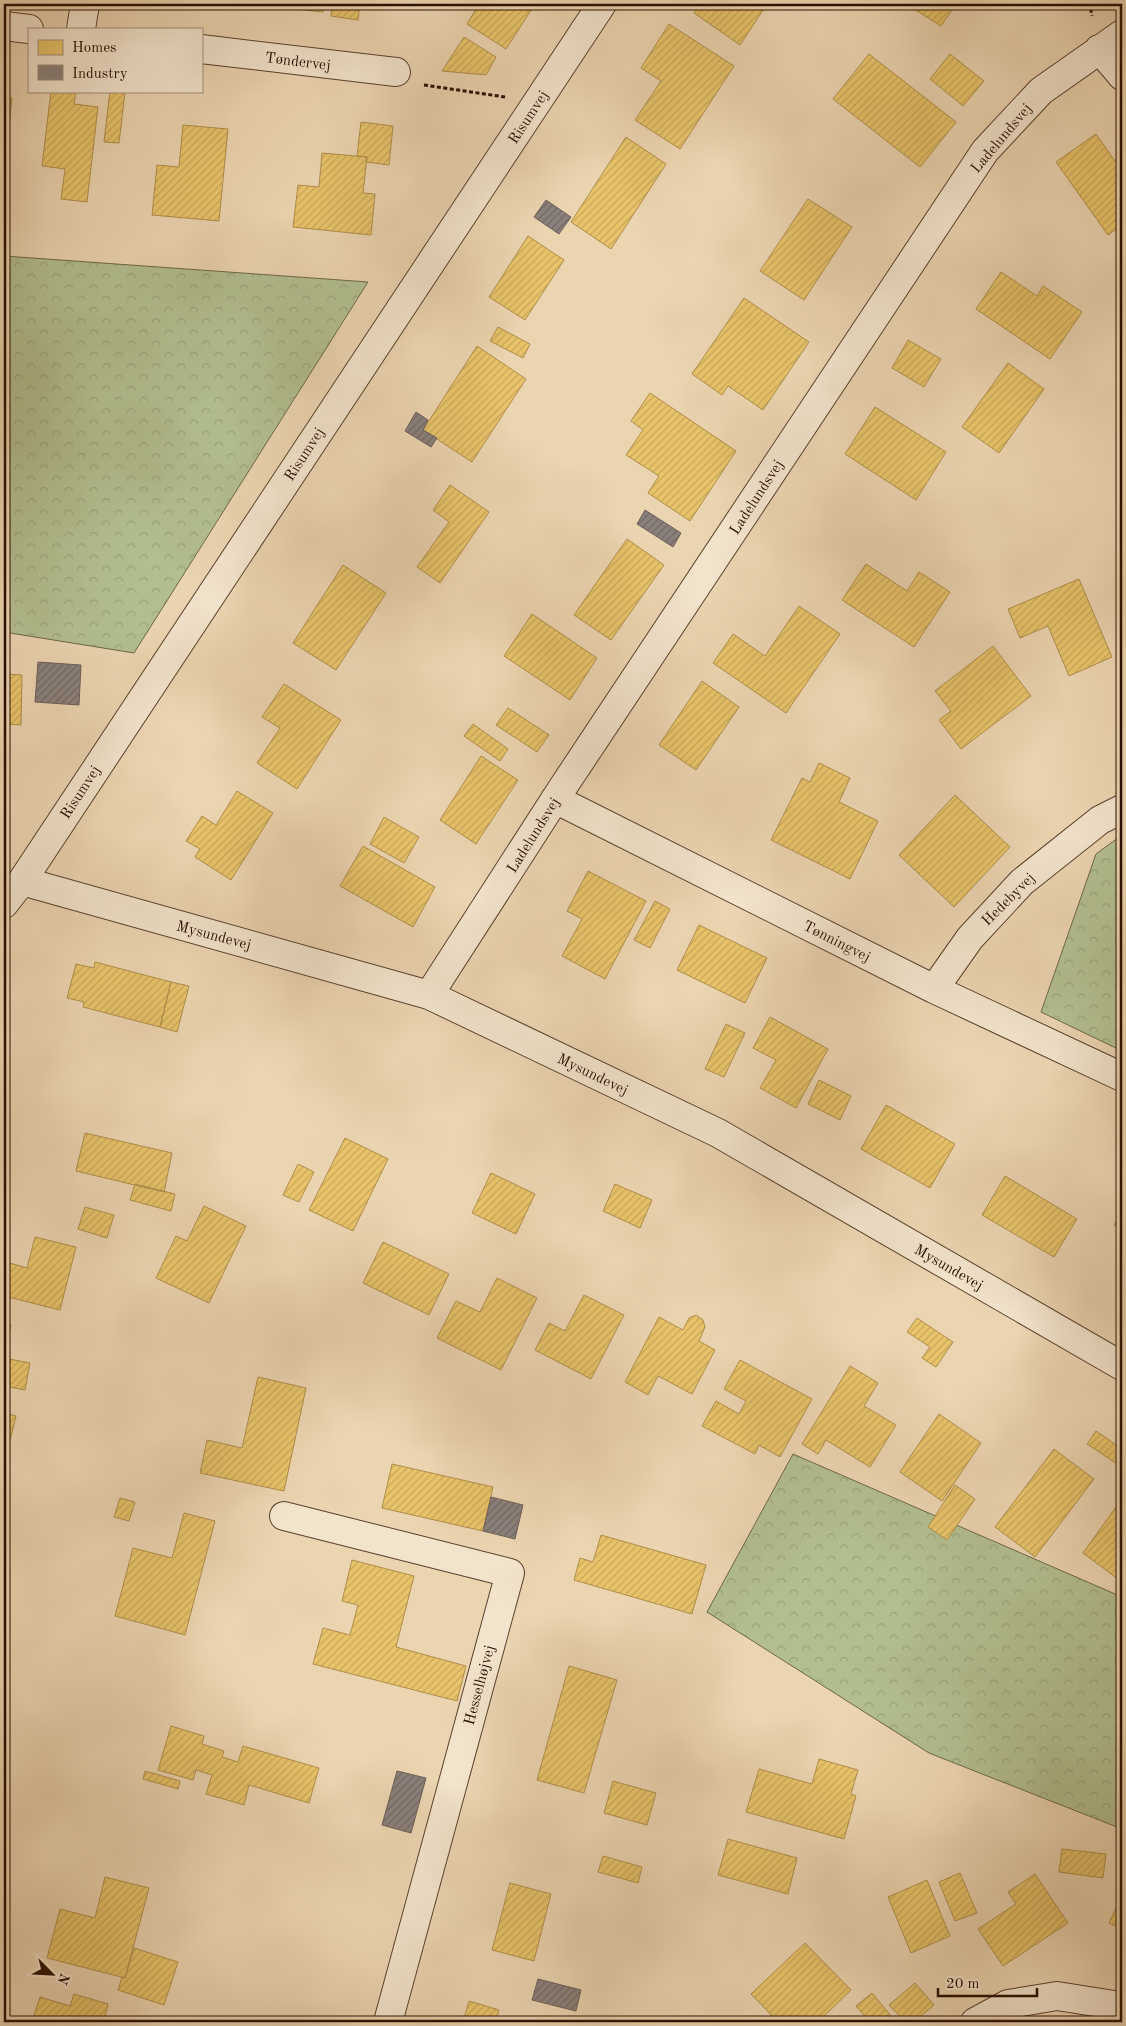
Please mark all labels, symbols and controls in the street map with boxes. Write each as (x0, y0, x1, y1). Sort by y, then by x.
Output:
legend (28, 28, 202, 92)
text: Homes (72, 41, 117, 56)
street label: Tøndervej (264, 51, 332, 74)
text: Industry (72, 67, 128, 82)
street label: Risumvej (507, 89, 552, 147)
street label: Ladelundsvej (969, 101, 1035, 177)
street label: Risumvej (283, 426, 328, 484)
street label: Ladelundsvej (728, 458, 787, 538)
street label: Risumvej (59, 764, 104, 822)
street label: Ladelundsvej (505, 796, 563, 876)
street label: Hedebyvej (980, 871, 1038, 929)
street label: Mysundevej (175, 919, 253, 954)
street label: Tønningvej (800, 919, 872, 966)
street label: Mysundevej (555, 1052, 630, 1099)
street label: Mysundevej (911, 1243, 985, 1294)
street label: Hesselhøjvej (463, 1644, 498, 1727)
north arrow (28, 1948, 78, 1998)
scale bar (938, 1966, 1037, 1998)
text: N (54, 1971, 72, 1987)
text: 20 m (946, 1977, 980, 1992)

